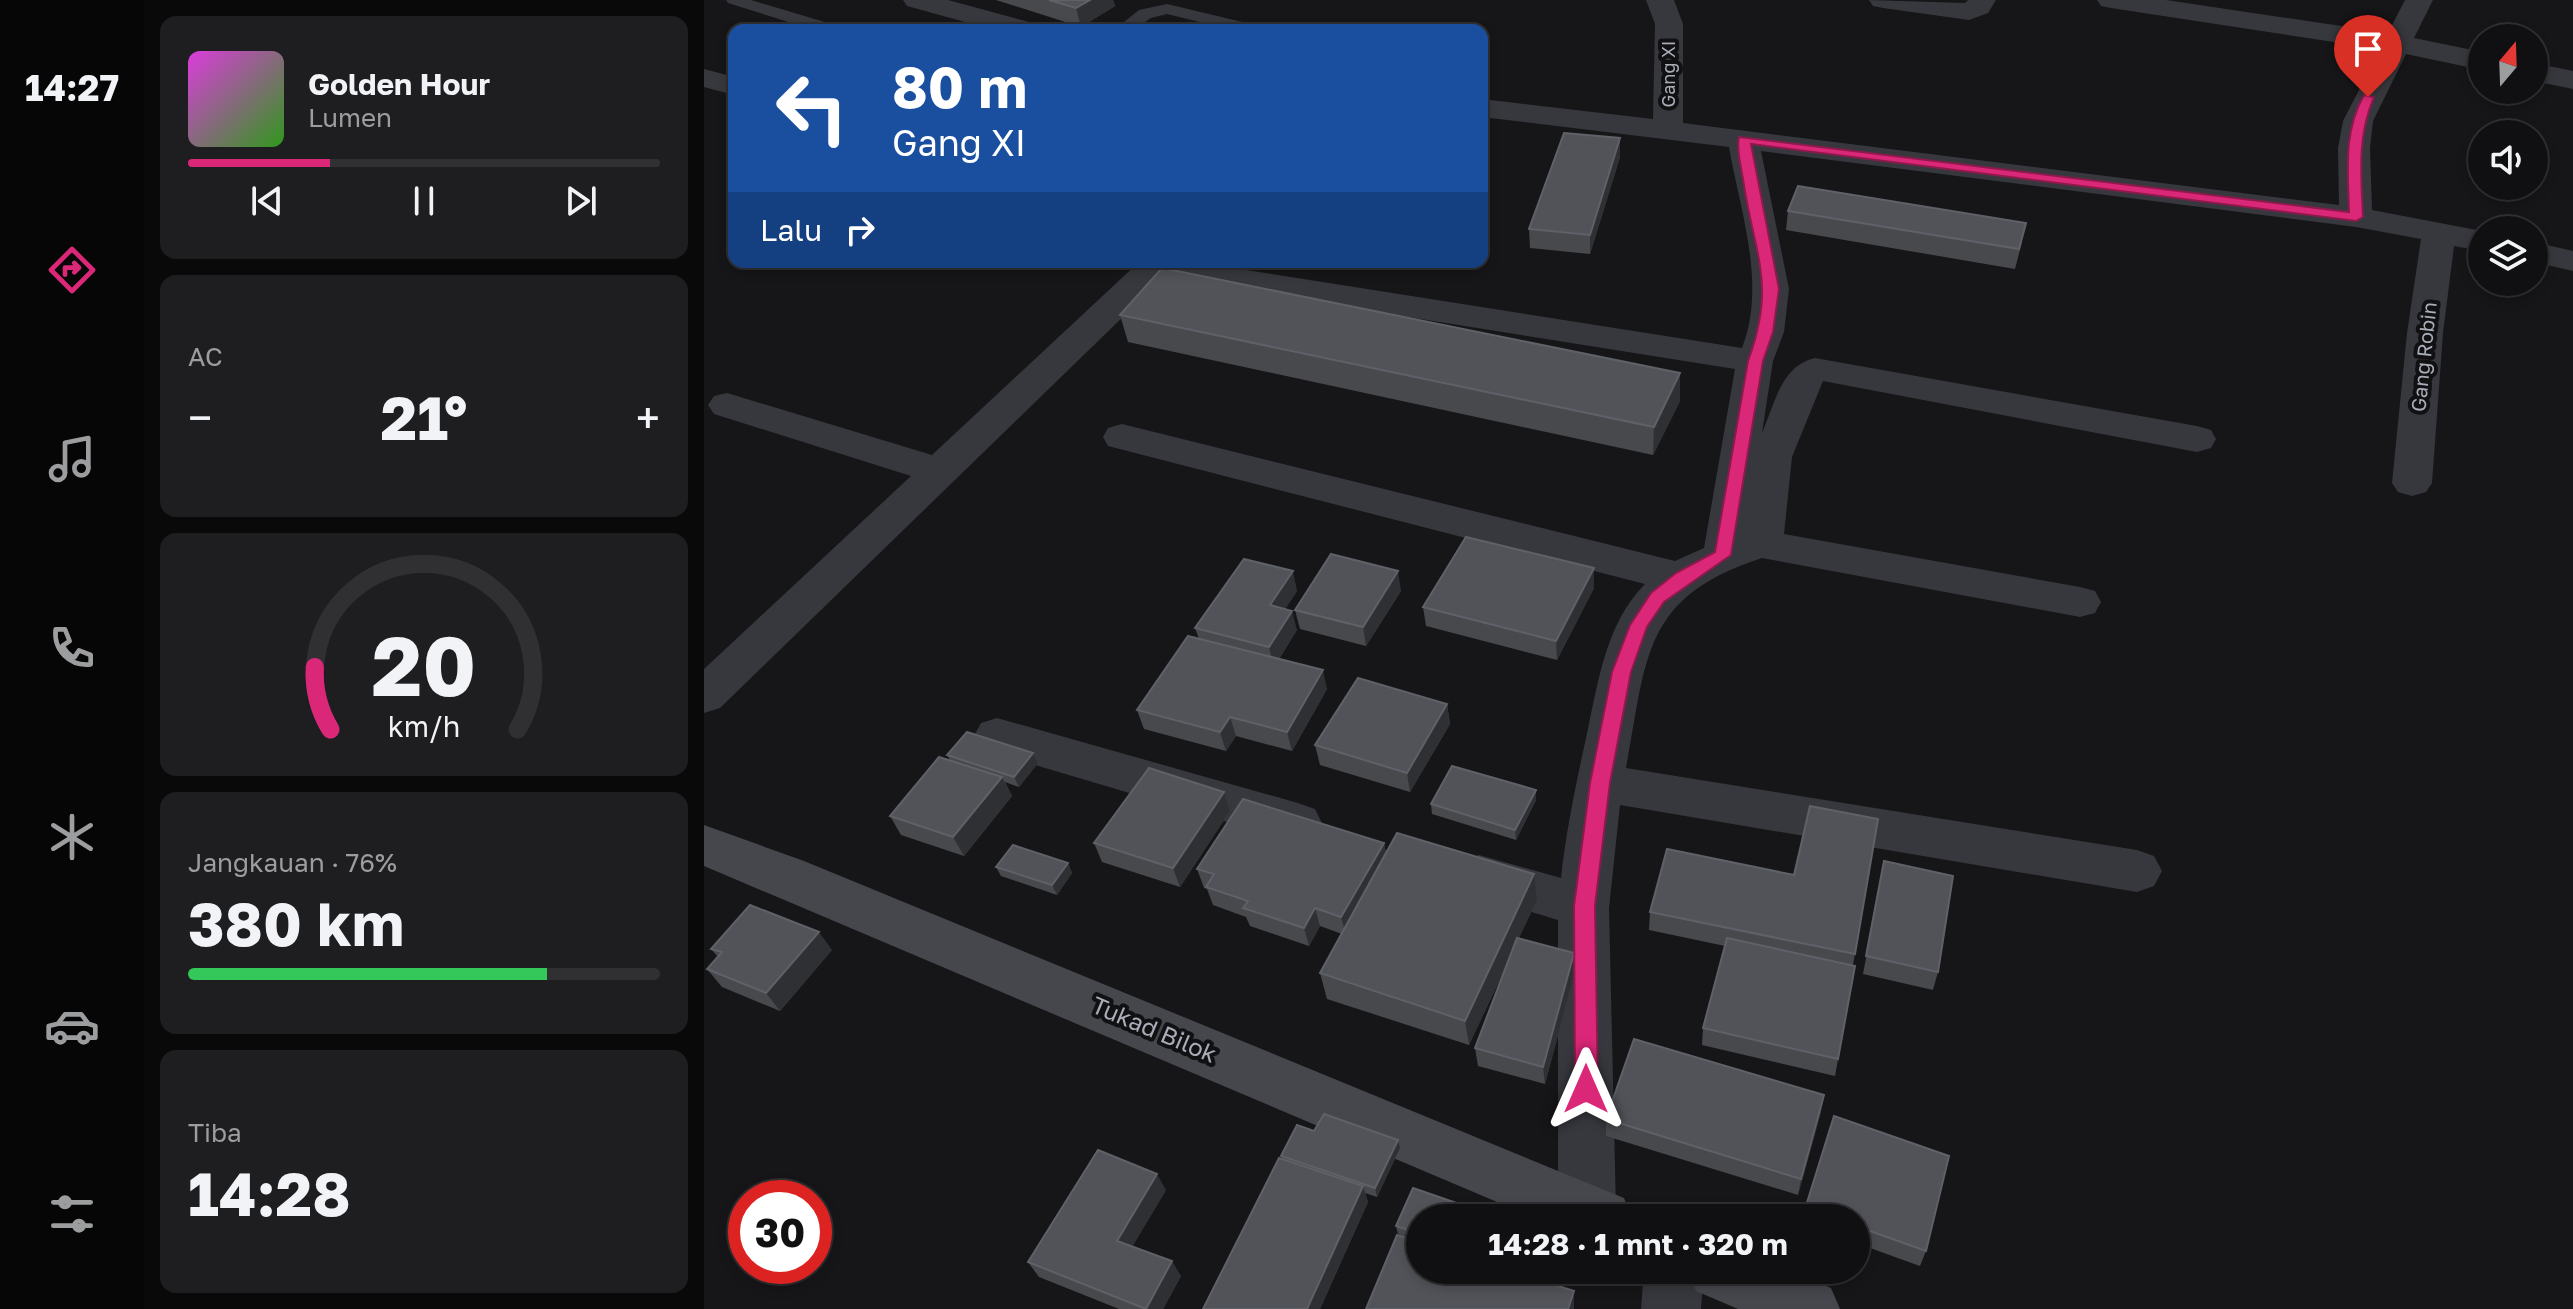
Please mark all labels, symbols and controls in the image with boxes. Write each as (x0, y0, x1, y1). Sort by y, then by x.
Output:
pin (2334, 15, 2402, 97)
north arrow (2468, 24, 2548, 104)
map controls (2468, 24, 2548, 296)
icon: arrive (2346, 27, 2390, 71)
street label: Gang XI (1657, 40, 1679, 108)
text: 80 m (892, 53, 1027, 120)
icon: left (760, 56, 864, 160)
text: 14:27 (25, 66, 119, 109)
text: Golden Hour (308, 66, 490, 102)
text: Lumen (308, 102, 392, 133)
button: sound (2468, 120, 2548, 200)
text: Gang XI (892, 121, 1026, 164)
icon: previous (245, 179, 289, 223)
icon: pause (402, 179, 446, 223)
icon: next (559, 179, 603, 223)
icon: right (838, 208, 882, 252)
text: Lalu (760, 212, 822, 248)
button: layers (2468, 216, 2548, 296)
icon: directions (44, 242, 100, 298)
street label: Gang Robin (2405, 301, 2441, 413)
text: AC (188, 341, 223, 372)
text: 21° (381, 381, 467, 453)
text: − (188, 391, 212, 444)
text: + (636, 391, 660, 444)
icon: music (44, 431, 100, 487)
text: 20 (372, 614, 476, 714)
icon: phone (44, 620, 100, 676)
text: km/h (388, 710, 460, 744)
icon: climate (44, 809, 100, 865)
text: Jangkauan · 76% (188, 847, 397, 878)
text: 380 km (188, 887, 404, 959)
street label: Tukad Bilok (1088, 989, 1221, 1068)
icon: car (44, 998, 100, 1054)
position arrow (1544, 1047, 1628, 1131)
text: Tiba (188, 1117, 242, 1148)
text: 14:28 (188, 1157, 351, 1229)
speed limit sign: 30 (728, 1180, 832, 1284)
icon: filters (44, 1186, 100, 1242)
text: 14:28 · 1 mnt · 320 m (1488, 1226, 1788, 1262)

